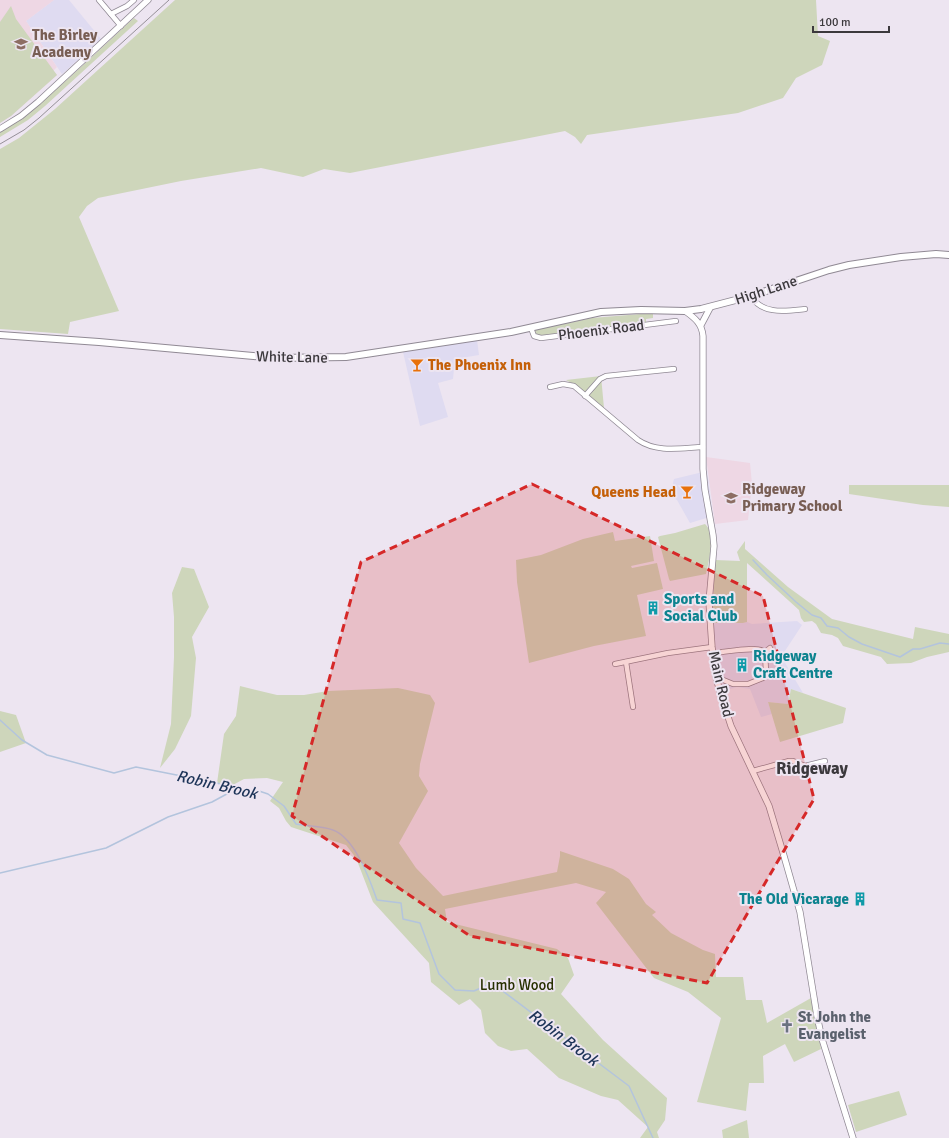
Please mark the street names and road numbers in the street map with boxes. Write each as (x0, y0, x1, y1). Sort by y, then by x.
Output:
street label: High Lane (733, 271, 799, 309)
street label: Phoenix Road (557, 316, 645, 344)
street label: White Lane (256, 347, 328, 367)
street label: Main Road (705, 649, 737, 719)

